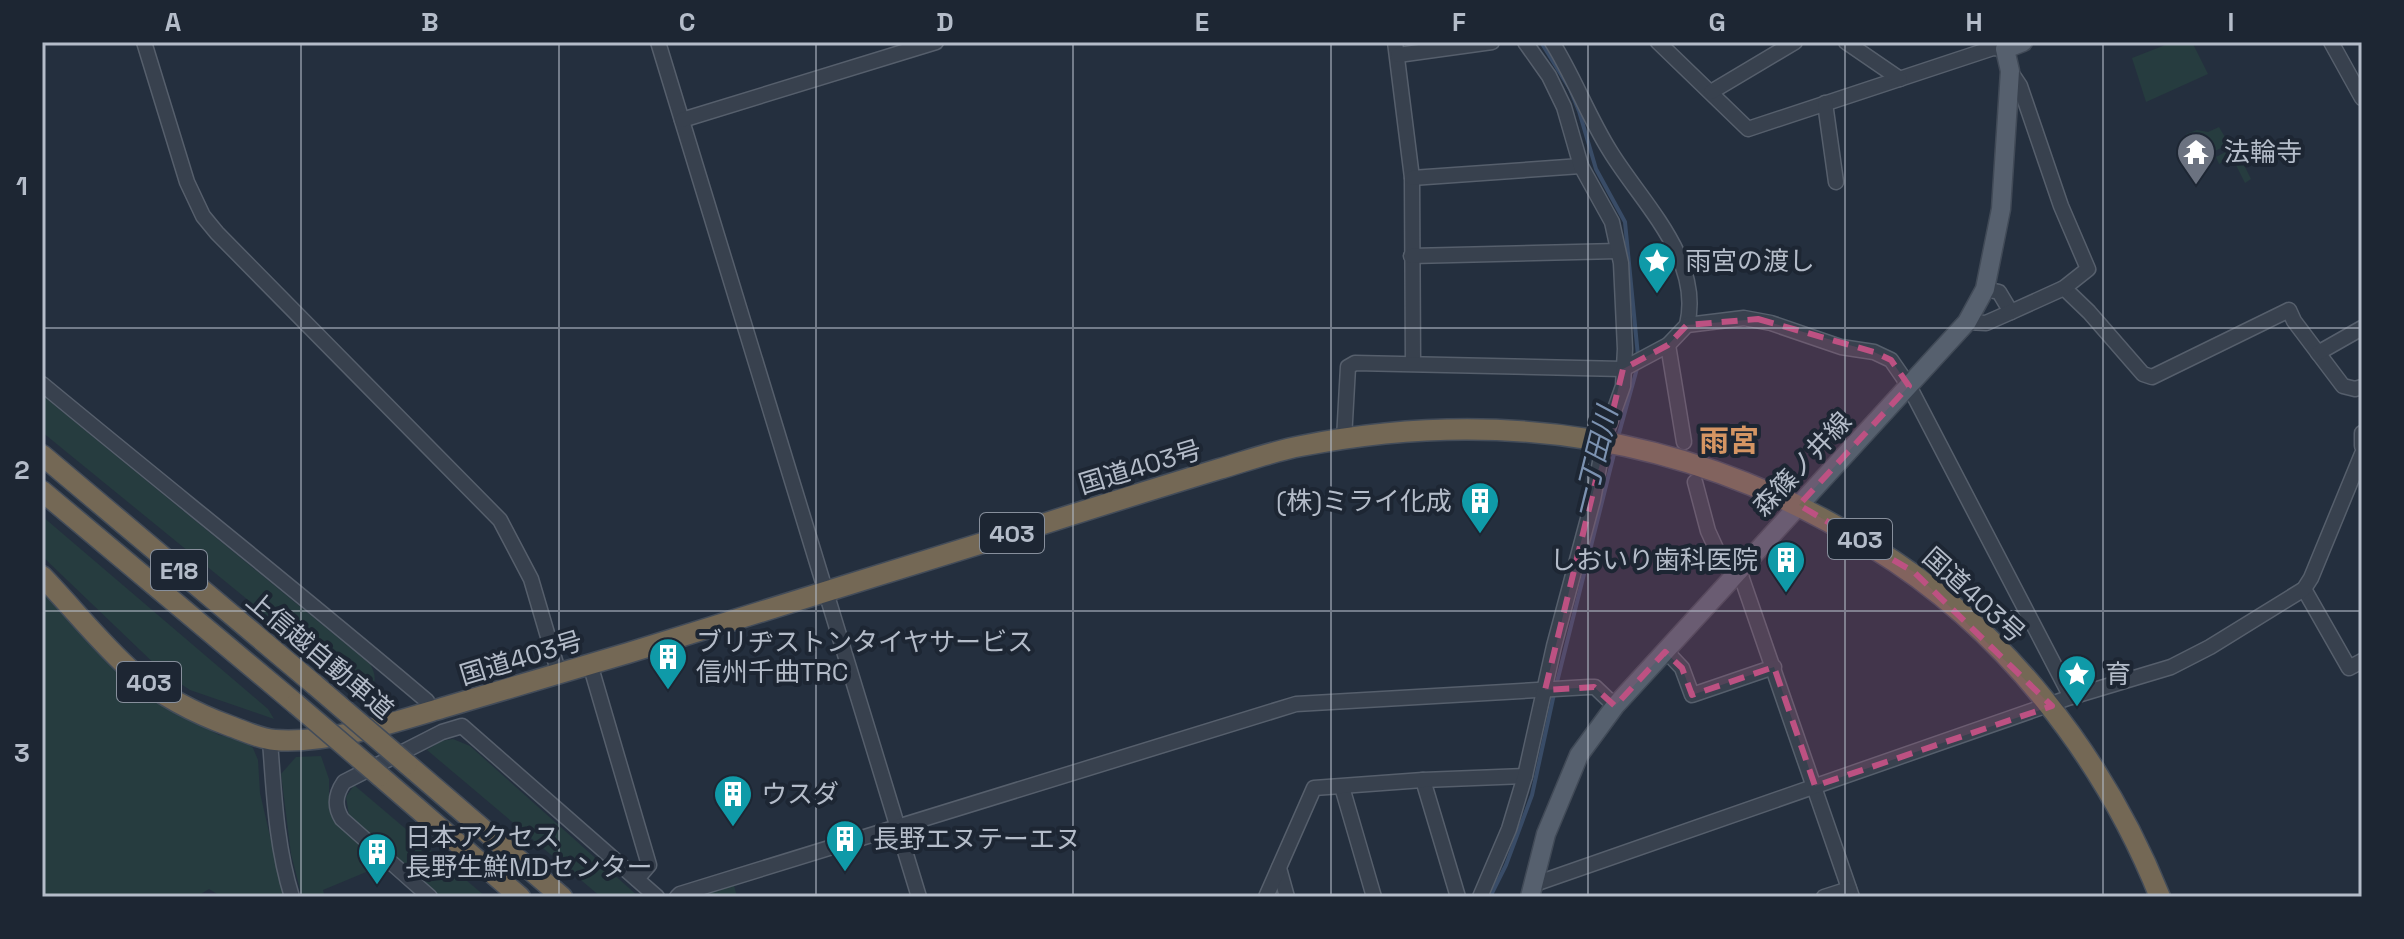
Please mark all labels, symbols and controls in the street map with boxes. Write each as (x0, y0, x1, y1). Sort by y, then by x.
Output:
text: A (165, 5, 182, 39)
text: B (421, 5, 439, 39)
text: C (679, 5, 695, 39)
text: D (936, 5, 954, 39)
text: E (1195, 5, 1209, 39)
text: F (1452, 5, 1466, 39)
text: G (1708, 5, 1726, 39)
text: H (1965, 5, 1983, 39)
text: I (2228, 5, 2234, 39)
temple icon: 法輪寺 (2175, 131, 2217, 186)
place label: 法輪寺 (2224, 135, 2302, 169)
text: 1 (16, 169, 28, 203)
place icon: 雨宮の渡し (1636, 240, 1678, 295)
place label: 雨宮の渡し (1685, 244, 1815, 278)
water label: 一丁田川 (1563, 400, 1626, 521)
street label: 森篠ノ井線 (1745, 405, 1859, 523)
district label: 雨宮 (1699, 421, 1759, 460)
street label: 国道403号 (1074, 432, 1206, 502)
text: 2 (14, 453, 30, 487)
building icon: (株)ミライ化成 (1459, 480, 1501, 535)
place label: (株)ミライ化成 (1276, 484, 1452, 518)
road number: 403 (980, 513, 1044, 553)
road number: 403 (1828, 519, 1892, 559)
building icon: しおいり歯科医院 (1765, 539, 1807, 594)
street label: 国道403号 (1916, 540, 2032, 650)
place label: しおいり歯科医院 (1550, 543, 1758, 577)
road number: E18 (151, 550, 207, 590)
street label: 上信越自動車道 (239, 583, 401, 727)
street label: 国道403号 (455, 623, 587, 693)
place label: ブリヂストンタイヤサービス 信州千曲TRC (696, 625, 1033, 689)
building icon: ブリヂストンタイヤサービス 信州千曲TRC (647, 636, 689, 691)
place icon: 育 (2056, 653, 2098, 708)
place label: 育 (2105, 657, 2131, 691)
road number: 403 (117, 662, 181, 702)
text: 3 (14, 736, 30, 770)
building icon: ウスダ (712, 773, 754, 828)
place label: ウスダ (761, 777, 839, 811)
building icon: 長野エヌテーエヌ (824, 818, 866, 873)
place label: 日本アクセス 長野生鮮MDセンター (405, 820, 653, 884)
place label: 長野エヌテーエヌ (873, 822, 1081, 856)
building icon: 日本アクセス 長野生鮮MDセンター (356, 831, 398, 886)

